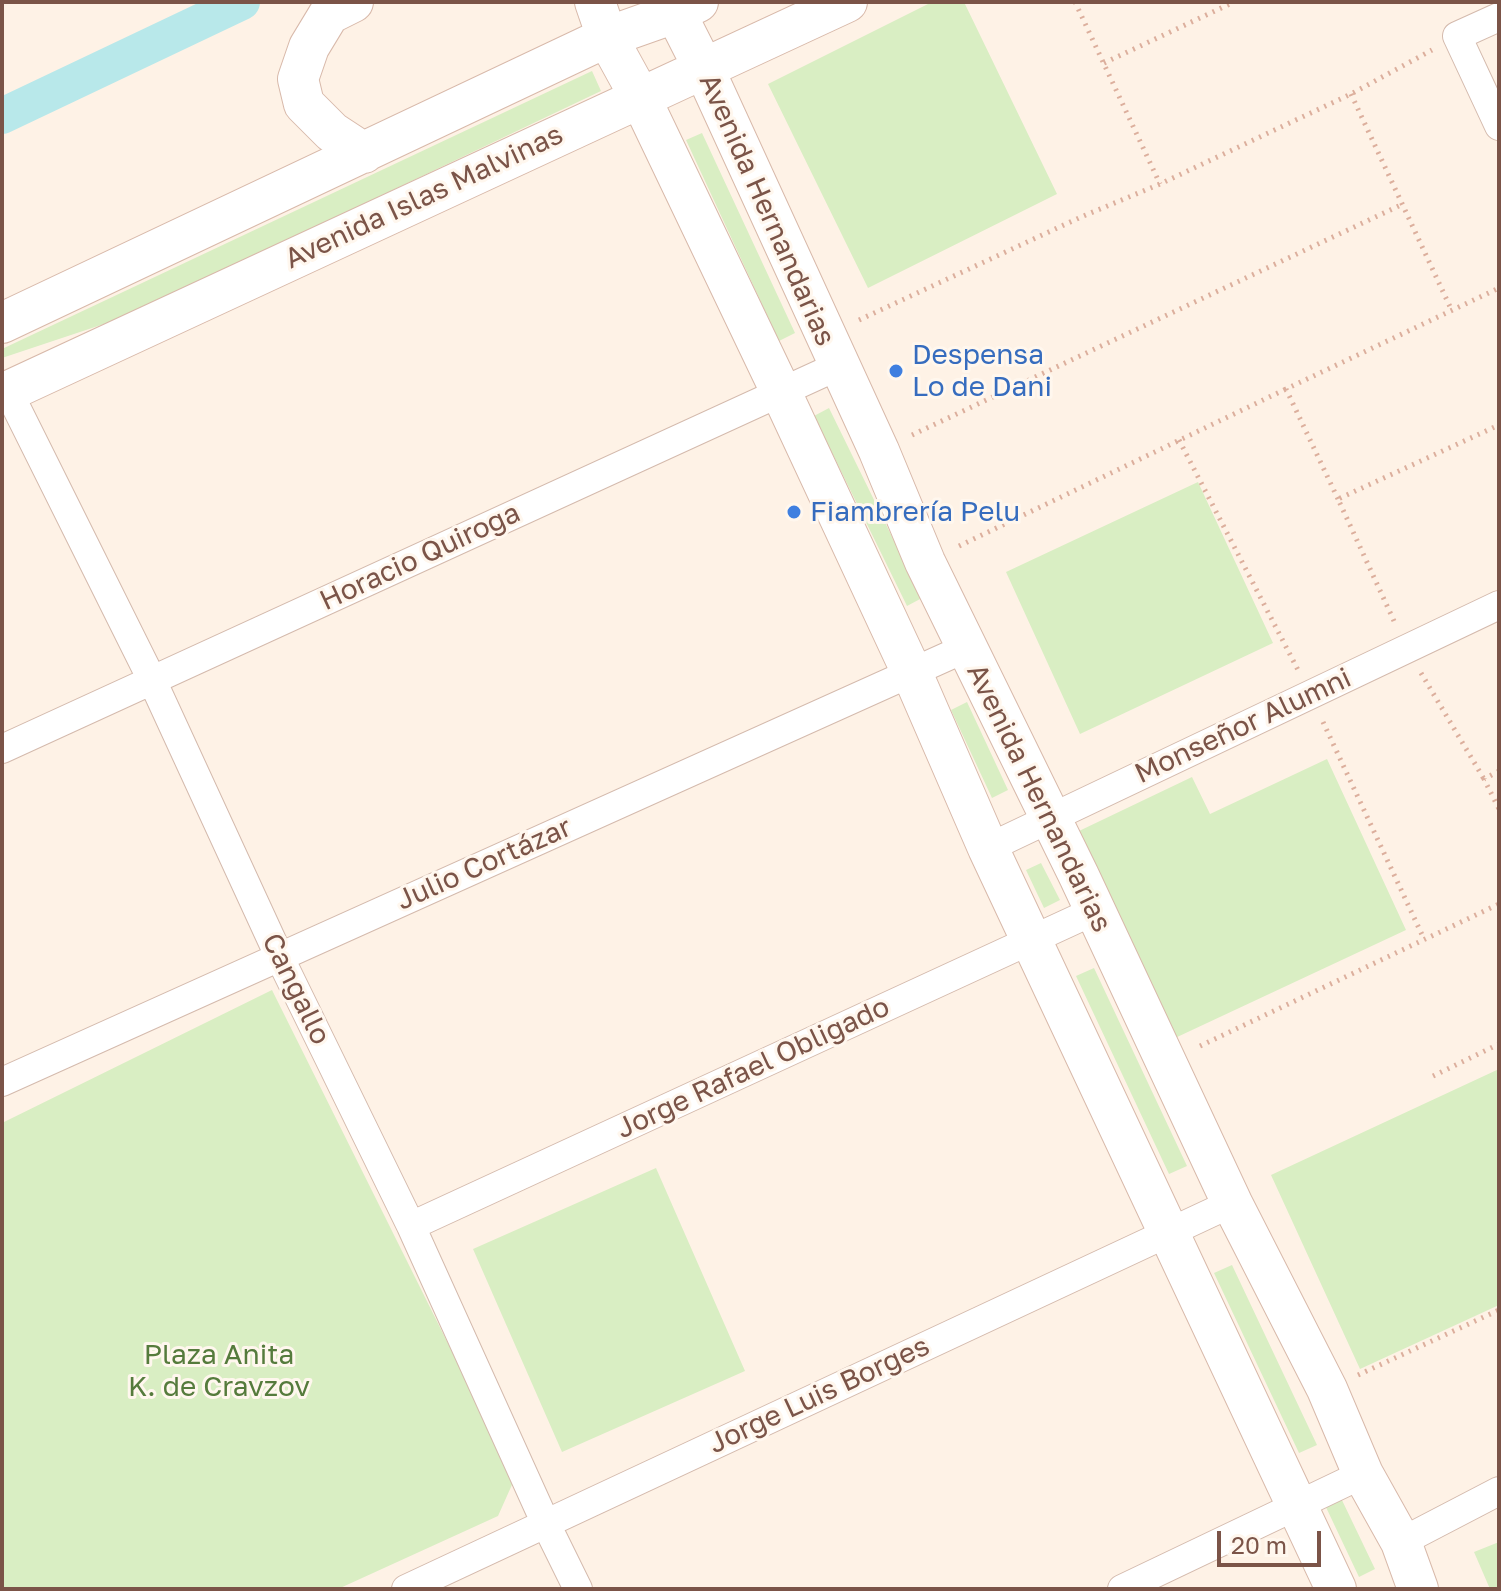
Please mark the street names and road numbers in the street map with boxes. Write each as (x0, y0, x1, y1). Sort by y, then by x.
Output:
street label: Avenida Hernandarias (692, 69, 842, 351)
street label: Avenida Islas Malvinas (280, 118, 568, 276)
street label: Horacio Quiroga (315, 496, 525, 618)
street label: Avenida Hernandarias (959, 659, 1119, 937)
street label: Monseñor Alumni (1130, 661, 1356, 791)
street label: Julio Cortázar (391, 810, 577, 918)
street label: Cangallo (255, 928, 337, 1050)
street label: Jorge Rafael Obligado (611, 990, 895, 1146)
street label: Jorge Luis Borges (703, 1329, 935, 1461)

